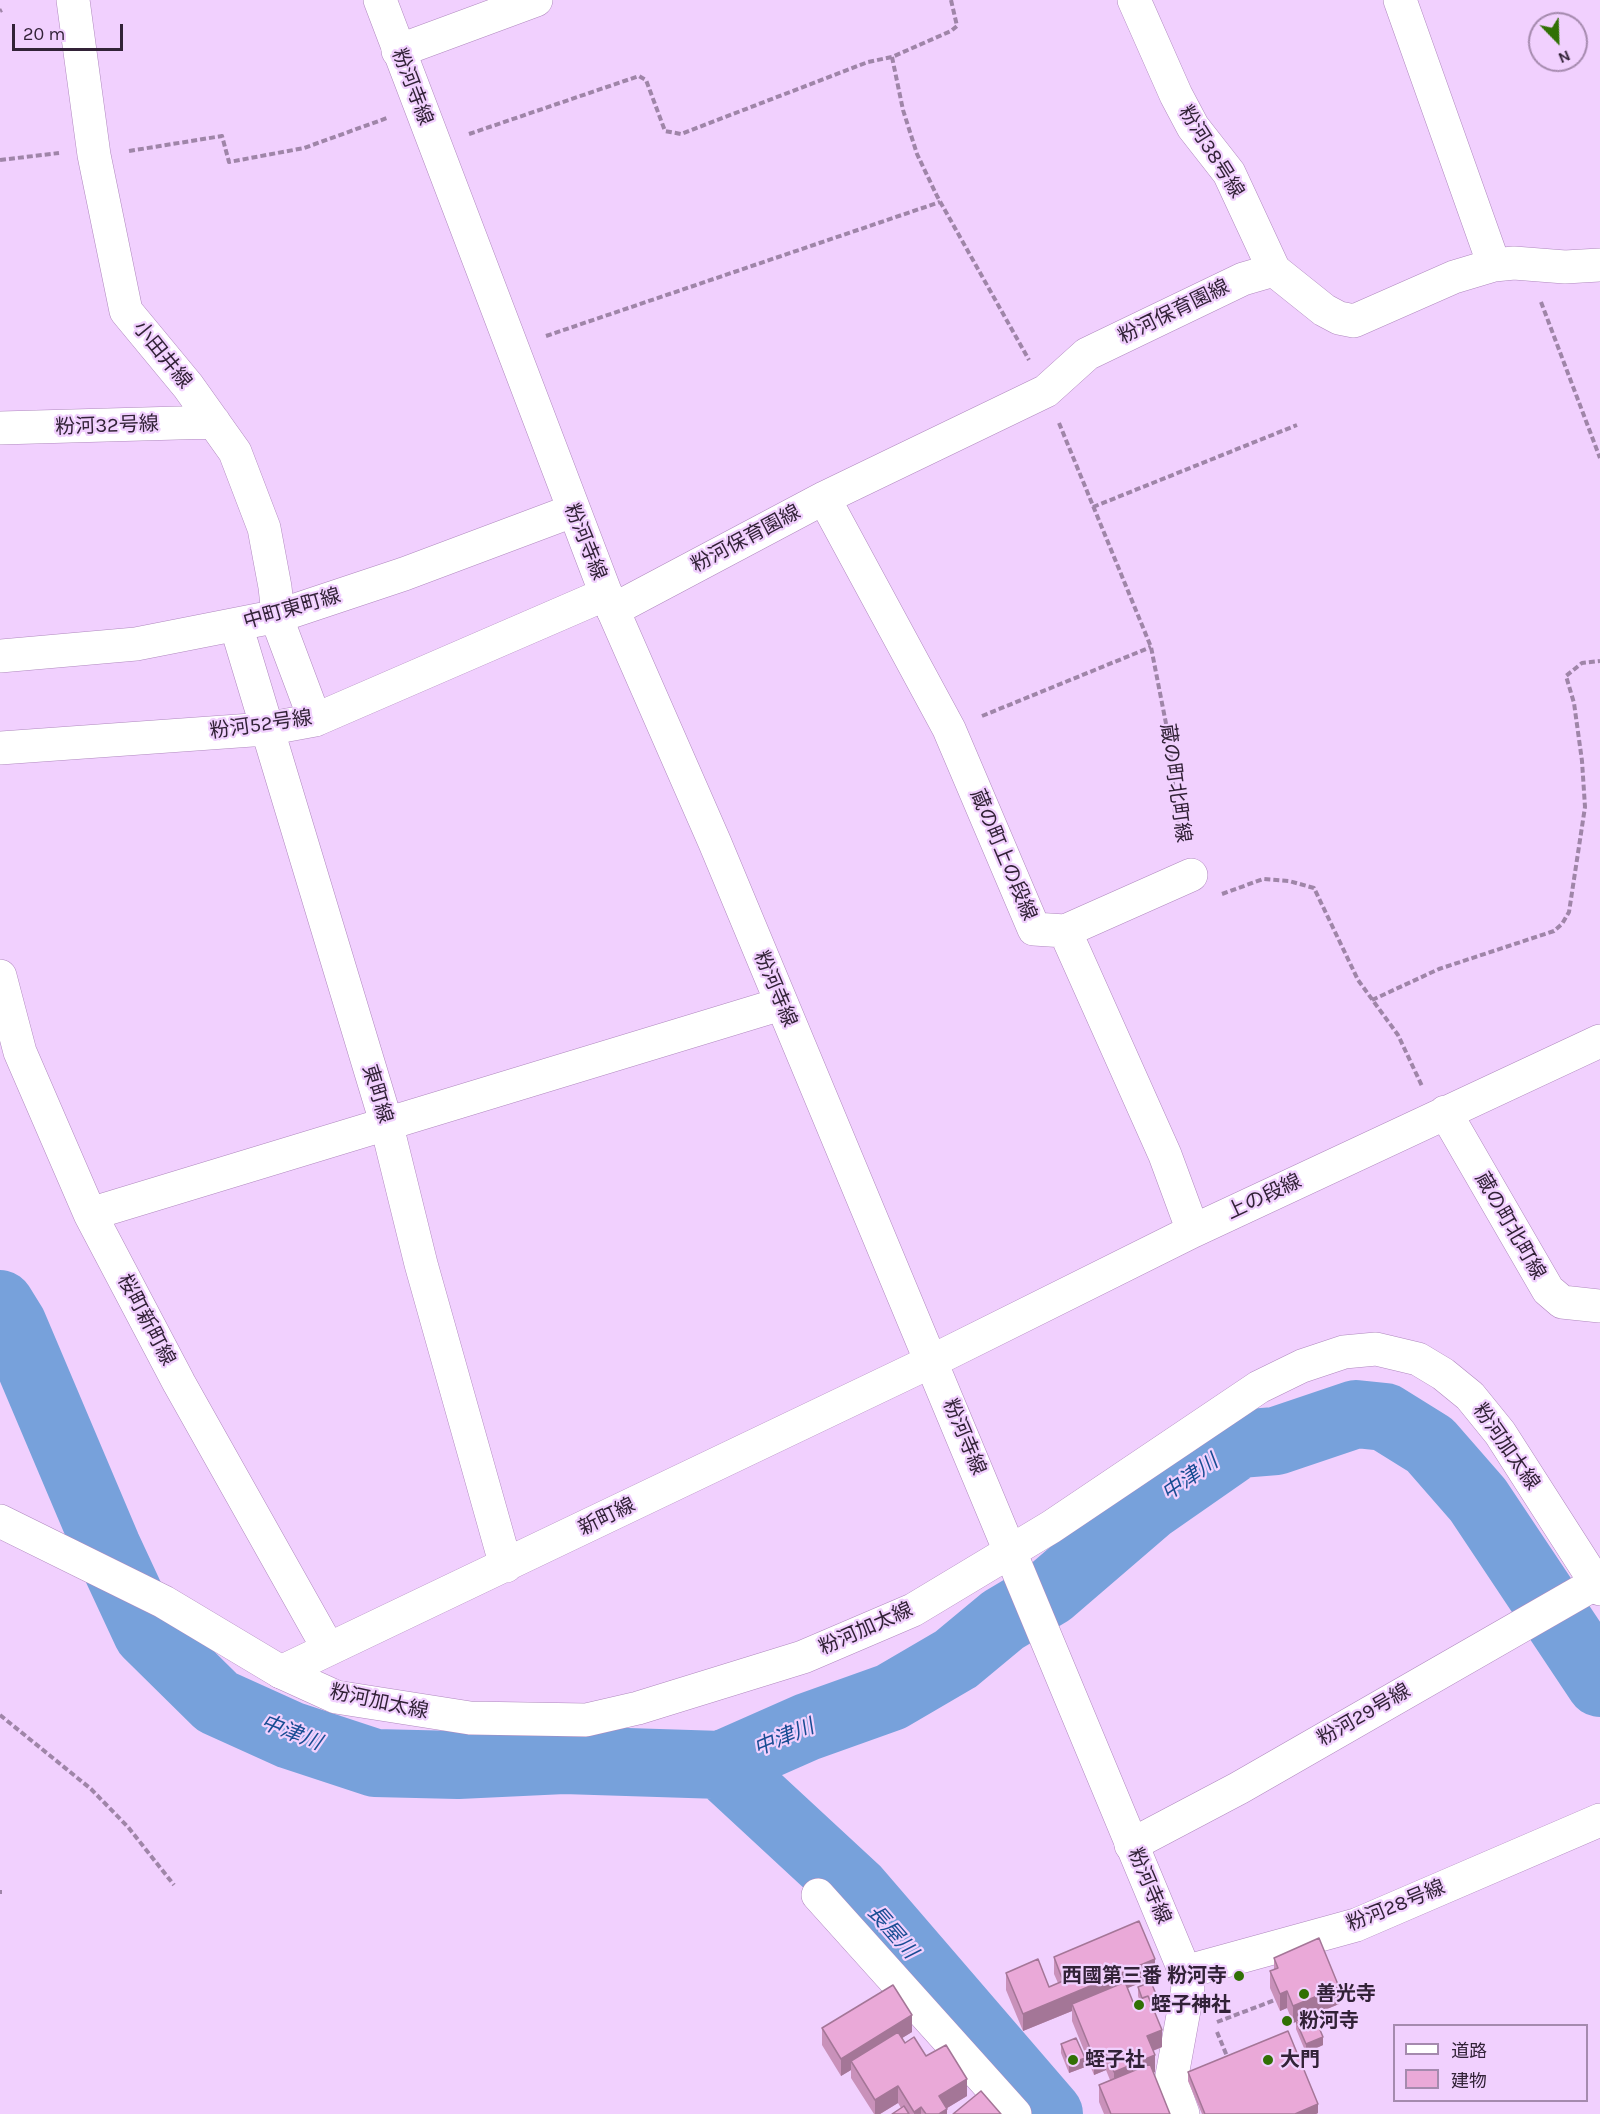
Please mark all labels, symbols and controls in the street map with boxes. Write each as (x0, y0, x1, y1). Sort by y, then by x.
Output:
scale bar (15, 12, 126, 50)
north arrow (1528, 12, 1588, 72)
text: 20 m (23, 23, 65, 45)
street label: 粉河寺線 (386, 45, 438, 129)
text: N (1555, 46, 1573, 68)
street label: 粉河38号線 (1173, 102, 1249, 202)
street label: 粉河保育園線 (1115, 275, 1233, 349)
street label: 小田井線 (128, 316, 196, 394)
street label: 粉河32号線 (55, 412, 159, 440)
street label: 粉河寺線 (559, 500, 611, 584)
street label: 粉河保育園線 (687, 500, 805, 578)
street label: 中町東町線 (241, 584, 343, 634)
street label: 粉河52号線 (208, 706, 314, 744)
street label: 蔵の町北町線 (1155, 722, 1195, 844)
street label: 蔵の町上の段線 (965, 786, 1041, 924)
street label: 粉河寺線 (748, 947, 802, 1031)
street label: 東町線 (357, 1062, 397, 1126)
street label: 蔵の町北町線 (1470, 1168, 1550, 1284)
street label: 上の段線 (1223, 1169, 1305, 1225)
street label: 桜町新町線 (112, 1270, 180, 1370)
street label: 粉河寺線 (937, 1395, 991, 1479)
street label: 粉河加太線 (1467, 1399, 1545, 1495)
water label: 中津川 (1157, 1450, 1223, 1506)
street label: 新町線 (575, 1493, 639, 1541)
street label: 粉河加太線 (815, 1598, 917, 1660)
street label: 粉河29号線 (1313, 1679, 1415, 1751)
street label: 粉河加太線 (328, 1680, 430, 1724)
water label: 中津川 (257, 1710, 325, 1756)
water label: 中津川 (750, 1714, 818, 1762)
street label: 粉河寺線 (1122, 1844, 1176, 1928)
street label: 粉河28号線 (1343, 1875, 1449, 1937)
water label: 長屋川 (862, 1900, 922, 1964)
place label: 西國第三番 粉河寺 (1062, 1964, 1227, 1988)
marker: 西國第三番 粉河寺 (1232, 1969, 1246, 1983)
place label: 善光寺 (1316, 1982, 1376, 2006)
marker: 善光寺 (1297, 1987, 1311, 2001)
place label: 蛭子神社 (1151, 1993, 1231, 2017)
marker: 蛭子神社 (1132, 1998, 1146, 2012)
place label: 粉河寺 (1299, 2009, 1359, 2033)
marker: 粉河寺 (1280, 2014, 1294, 2028)
legend (1393, 2024, 1588, 2102)
text: 道路 (1451, 2040, 1487, 2062)
place label: 蛭子社 (1085, 2048, 1145, 2072)
place label: 大門 (1280, 2048, 1320, 2072)
marker: 蛭子社 (1066, 2053, 1080, 2067)
marker: 大門 (1261, 2053, 1275, 2067)
text: 建物 (1451, 2070, 1487, 2092)

